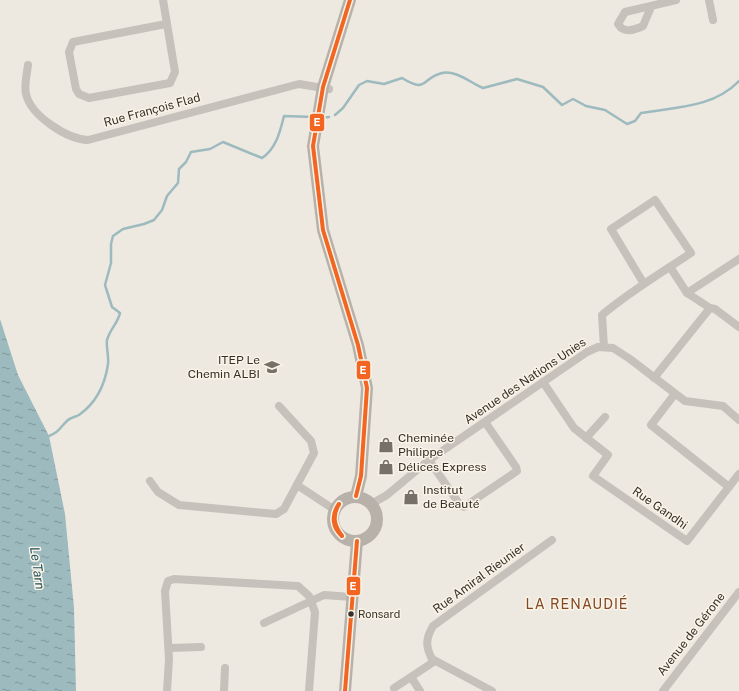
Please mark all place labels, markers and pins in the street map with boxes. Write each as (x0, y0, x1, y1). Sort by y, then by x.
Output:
place label: ITEP Le Chemin ALBI (188, 353, 260, 381)
school or university icon: ITEP Le Chemin ALBI (263, 358, 281, 376)
place label: Cheminée Philippe (398, 431, 454, 459)
shop icon: Cheminée Philippe (377, 436, 395, 454)
shop icon: Délices Express (377, 458, 395, 476)
place label: Délices Express (398, 460, 487, 474)
place label: Institut de Beauté (423, 483, 480, 511)
shop icon: Institut de Beauté (402, 488, 420, 506)
place label: Ronsard (358, 608, 400, 620)
marker: Ronsard (346, 609, 356, 619)

